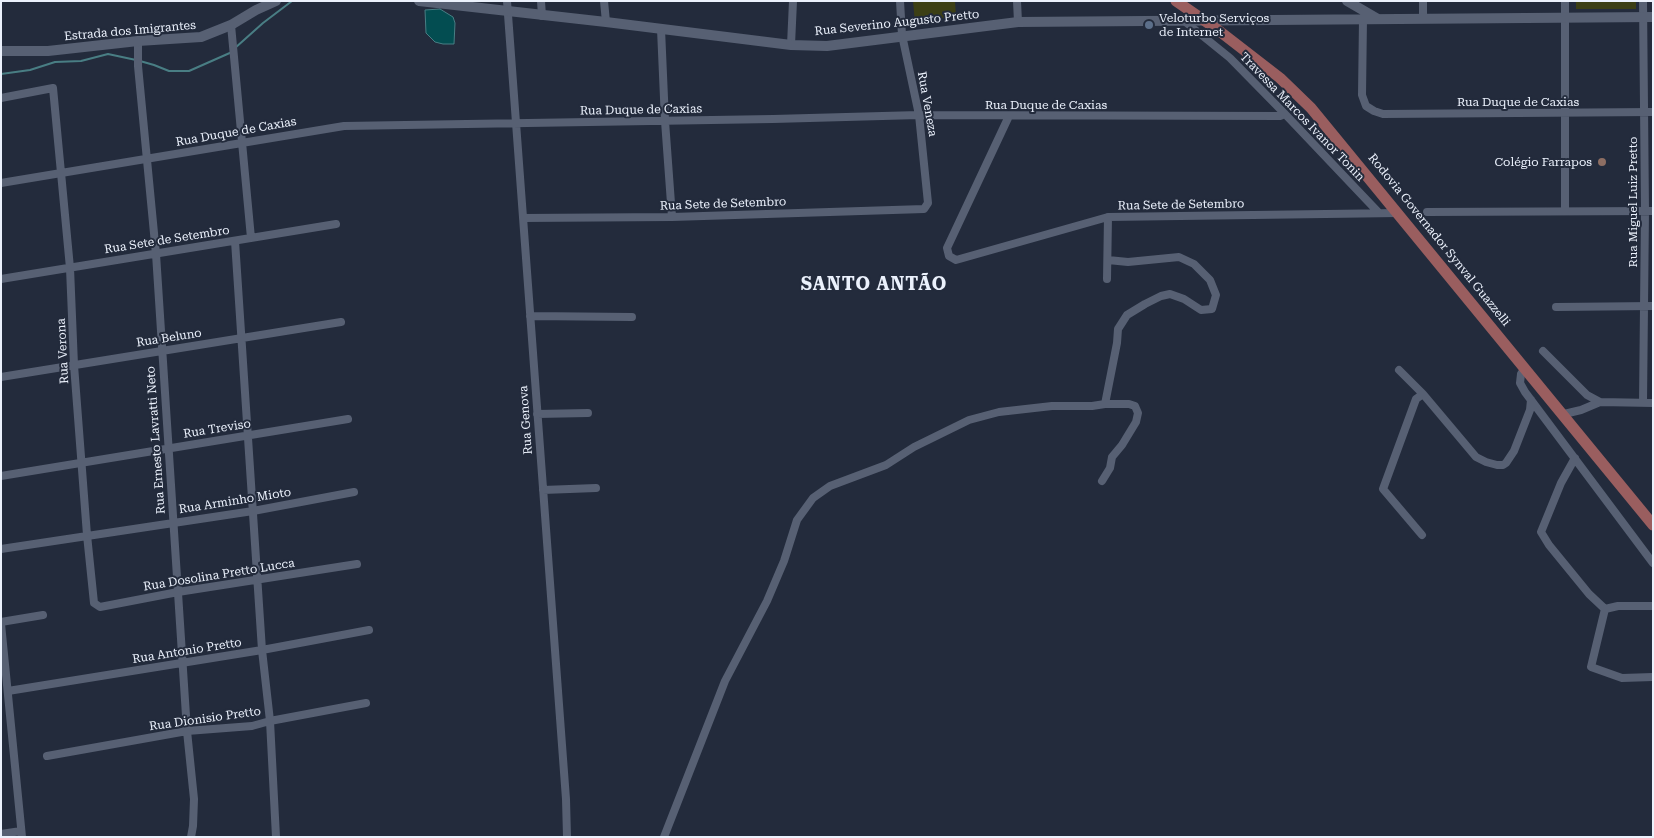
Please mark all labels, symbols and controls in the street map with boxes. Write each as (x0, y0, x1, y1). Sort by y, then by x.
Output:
street label: Rua Severino Augusto Pretto (814, 7, 980, 39)
place label: Veloturbo Serviços de Internet (1159, 11, 1269, 39)
street label: Estrada dos Imigrantes (64, 18, 196, 44)
marker: Veloturbo Serviços de Internet (1143, 19, 1155, 31)
street label: Travessa Marcos Ivanor Tonin (1237, 50, 1367, 184)
street label: Rua Veneza (914, 70, 940, 138)
street label: Rua Duque de Caxias (1457, 95, 1579, 109)
street label: Rua Duque de Caxias (985, 98, 1107, 112)
street label: Rua Duque de Caxias (580, 102, 702, 118)
street label: Rua Duque de Caxias (175, 114, 297, 150)
street label: Rua Miguel Luiz Pretto (1626, 137, 1640, 267)
street label: Rodovia Governador Synval Guazzelli (1365, 151, 1513, 329)
place label: Colégio Farrapos (1494, 155, 1592, 169)
marker: Colégio Farrapos (1596, 156, 1608, 168)
street label: Rua Sete de Setembro (660, 195, 786, 213)
street label: Rua Sete de Setembro (1118, 197, 1244, 213)
street label: Rua Sete de Setembro (103, 223, 231, 257)
district label: SANTO ANTÃO (799, 274, 949, 296)
street label: Rua Verona (54, 318, 72, 384)
street label: Rua Beluno (135, 326, 203, 350)
street label: Rua Ernesto Lavratti Neto (144, 366, 168, 514)
street label: Rua Genova (516, 385, 536, 455)
street label: Rua Treviso (182, 417, 252, 441)
street label: Rua Arminho Mioto (178, 485, 292, 517)
street label: Rua Dosolina Pretto Lucca (142, 556, 296, 594)
street label: Rua Antonio Pretto (131, 635, 243, 667)
street label: Rua Dionisio Pretto (148, 704, 262, 734)

